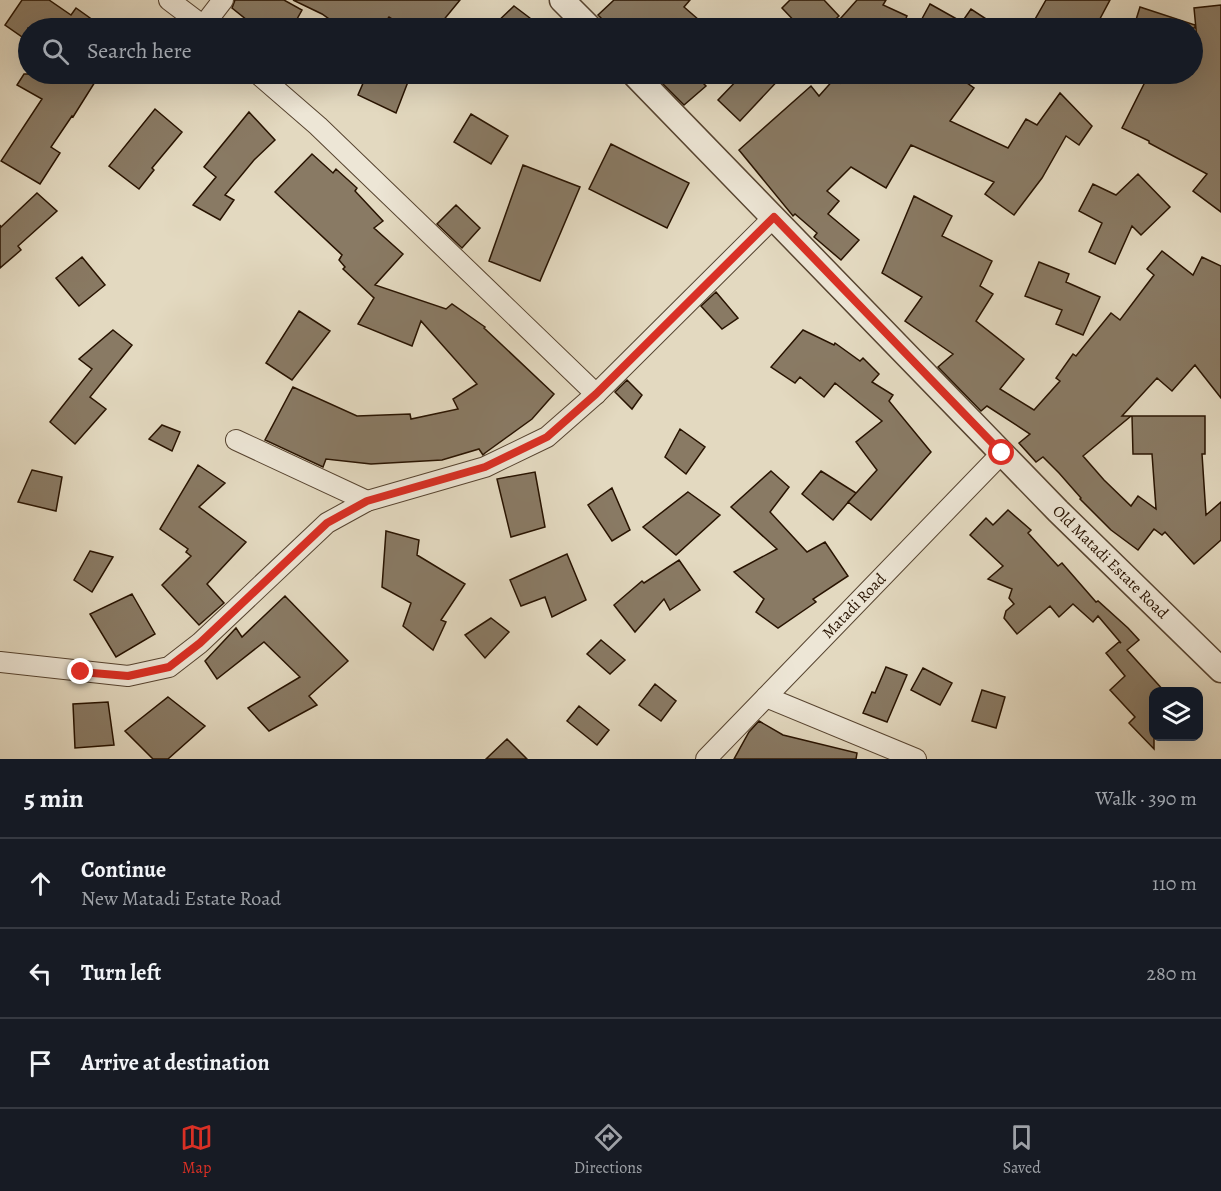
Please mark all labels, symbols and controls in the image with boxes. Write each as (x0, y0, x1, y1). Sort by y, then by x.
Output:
search box (18, 18, 1203, 84)
icon: search (39, 35, 72, 68)
text: Search here (87, 36, 192, 66)
route start (988, 439, 1014, 465)
street label: Old Matadi Estate Road (1047, 500, 1174, 624)
street label: Matadi Road (817, 568, 891, 643)
route end (67, 658, 93, 684)
map controls (1149, 687, 1203, 741)
button: layers (1149, 687, 1203, 741)
text: 5 min (24, 781, 84, 816)
text: Walk · 390 m (1095, 785, 1197, 812)
text: Continue (81, 855, 166, 885)
icon: ahead (24, 867, 57, 900)
text: 110 m (1152, 870, 1197, 897)
text: New Matadi Estate Road (81, 885, 281, 912)
icon: left (24, 957, 57, 990)
text: Turn left (81, 958, 161, 988)
text: 280 m (1147, 960, 1197, 987)
icon: arrive (24, 1047, 57, 1080)
text: Arrive at destination (81, 1048, 270, 1078)
tab: Map (180, 1121, 213, 1179)
tab: Directions (574, 1121, 642, 1179)
tab: Saved (1003, 1121, 1041, 1179)

